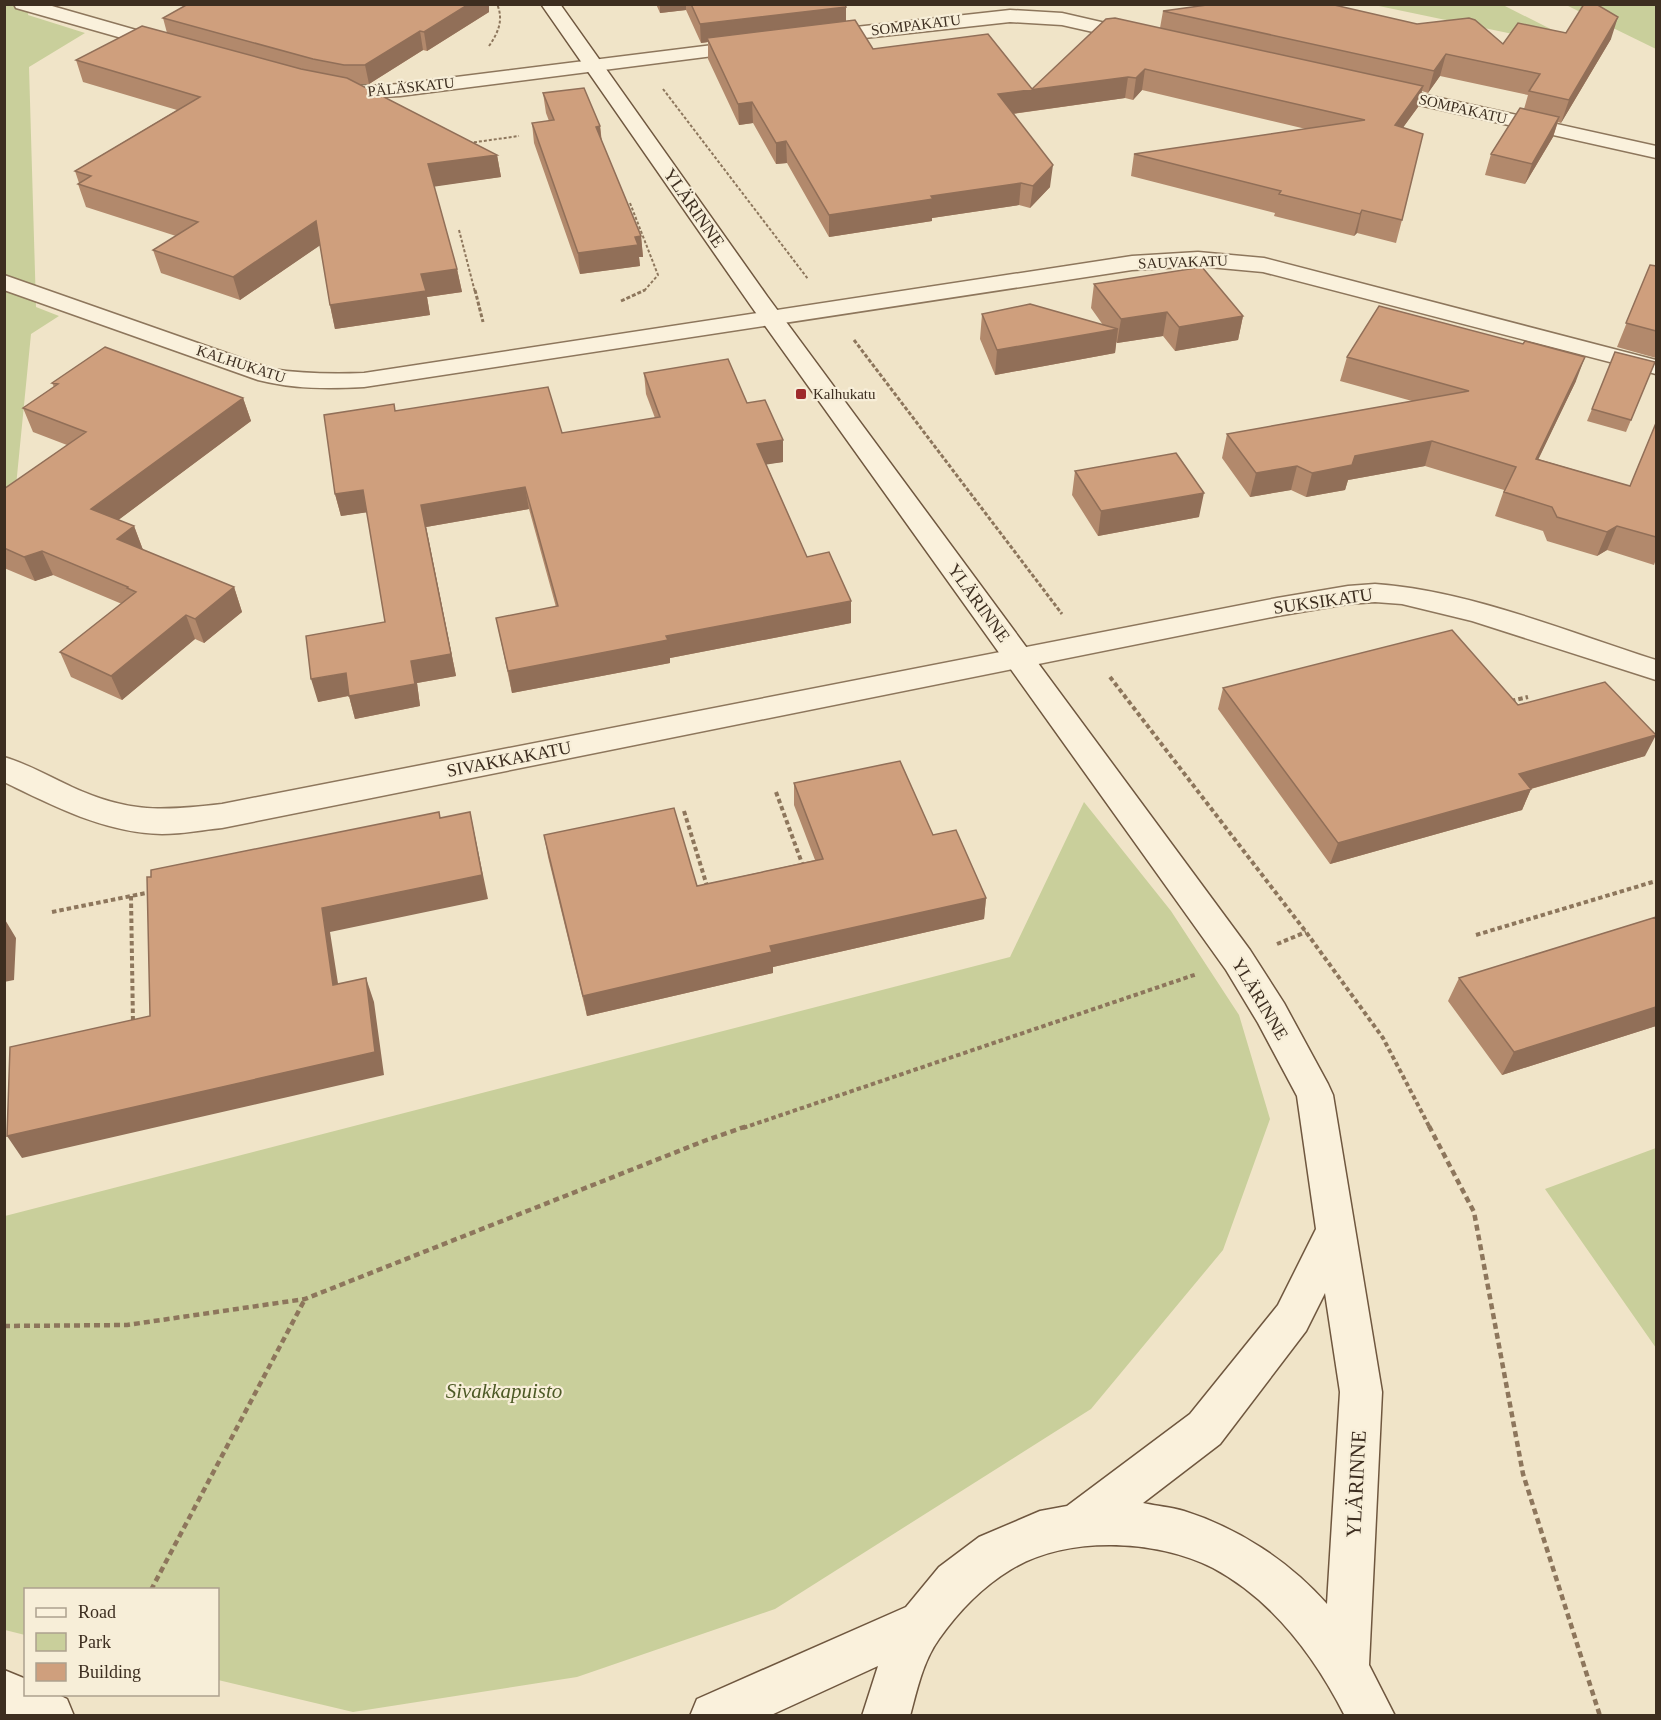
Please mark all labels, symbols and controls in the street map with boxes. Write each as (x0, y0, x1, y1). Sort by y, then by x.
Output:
street label: SOMPAKATU (870, 12, 962, 38)
street label: PÄLÄSKATU (367, 74, 456, 100)
street label: SOMPAKATU (1417, 91, 1509, 127)
street label: YLÄRINNE (659, 165, 729, 251)
street label: SAUVAKATU (1138, 252, 1228, 272)
street label: KALHUKATU (195, 342, 288, 386)
place label: Kalhukatu (813, 386, 876, 402)
marker: Kalhukatu (794, 387, 808, 401)
street label: YLÄRINNE (944, 560, 1014, 646)
street label: SUKSIKATU (1272, 584, 1374, 618)
street label: SIVAKKAKATU (445, 737, 573, 781)
street label: YLÄRINNE (1228, 954, 1292, 1044)
park label: Sivakkapuisto (446, 1379, 562, 1403)
street label: YLÄRINNE (1341, 1430, 1371, 1538)
legend (24, 1588, 219, 1696)
text: Road (78, 1602, 116, 1622)
text: Park (78, 1632, 111, 1652)
text: Building (78, 1662, 141, 1682)

